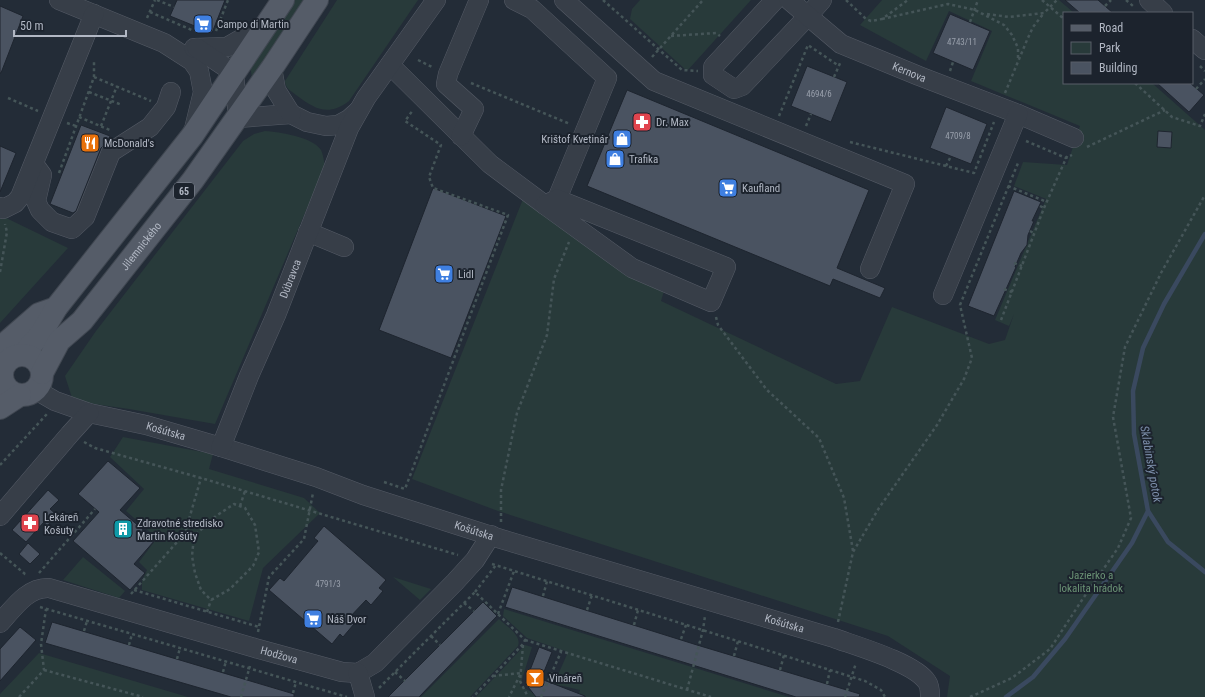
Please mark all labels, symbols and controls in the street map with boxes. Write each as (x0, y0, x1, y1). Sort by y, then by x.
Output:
scale bar (14, 12, 126, 38)
legend (1063, 12, 1193, 84)
supermarket icon: Campo di Martin (192, 13, 214, 35)
place label: Campo di Martin (217, 18, 289, 31)
text: 50 m (20, 19, 44, 33)
text: Road (1099, 21, 1123, 35)
house number: 4743/11 (947, 37, 977, 47)
text: Park (1099, 41, 1121, 55)
street label: Kernova (890, 60, 928, 85)
text: Building (1099, 61, 1137, 75)
house number: 4694/6 (806, 89, 832, 99)
pharmacy icon: Dr. Max (631, 111, 653, 133)
place label: Dr. Max (656, 116, 689, 129)
shop icon: Krištof Kvetinár (611, 128, 633, 150)
house number: 4709/8 (945, 131, 971, 141)
restaurant icon: McDonald's (79, 132, 101, 154)
place label: Krištof Kvetinár (541, 133, 609, 146)
place label: McDonald's (104, 137, 154, 150)
shop icon: Trafika (604, 148, 626, 170)
place label: Trafika (629, 153, 658, 166)
supermarket icon: Kaufland (717, 177, 739, 199)
place label: Kaufland (742, 182, 780, 195)
road number: 65 (174, 183, 194, 199)
street label: Jilemnického (118, 219, 165, 273)
street label: Dúbravca (277, 258, 304, 300)
supermarket icon: Lidl (433, 263, 455, 285)
place label: Lidl (458, 268, 474, 281)
street label: Košútska (145, 419, 187, 443)
water label: Sklabinský potok (1137, 425, 1165, 504)
place label: Lekáreň Košuty (44, 511, 78, 537)
pharmacy icon: Lekáreň Košuty (19, 512, 41, 534)
place label: Zdravotné stredisko Martin Košúty (137, 517, 223, 543)
building icon: Zdravotné stredisko Martin Košúty (112, 518, 134, 540)
street label: Košútska (453, 519, 495, 543)
park label: Jazierko a lokalita hrádok (1059, 569, 1123, 595)
house number: 4791/3 (315, 579, 341, 589)
supermarket icon: Náš Dvor (302, 608, 324, 630)
street label: Košútska (763, 612, 806, 636)
place label: Náš Dvor (327, 613, 367, 626)
street label: Hodžova (259, 644, 299, 666)
bar icon: Vináreň (524, 667, 546, 689)
place label: Vináreň (549, 672, 582, 685)

